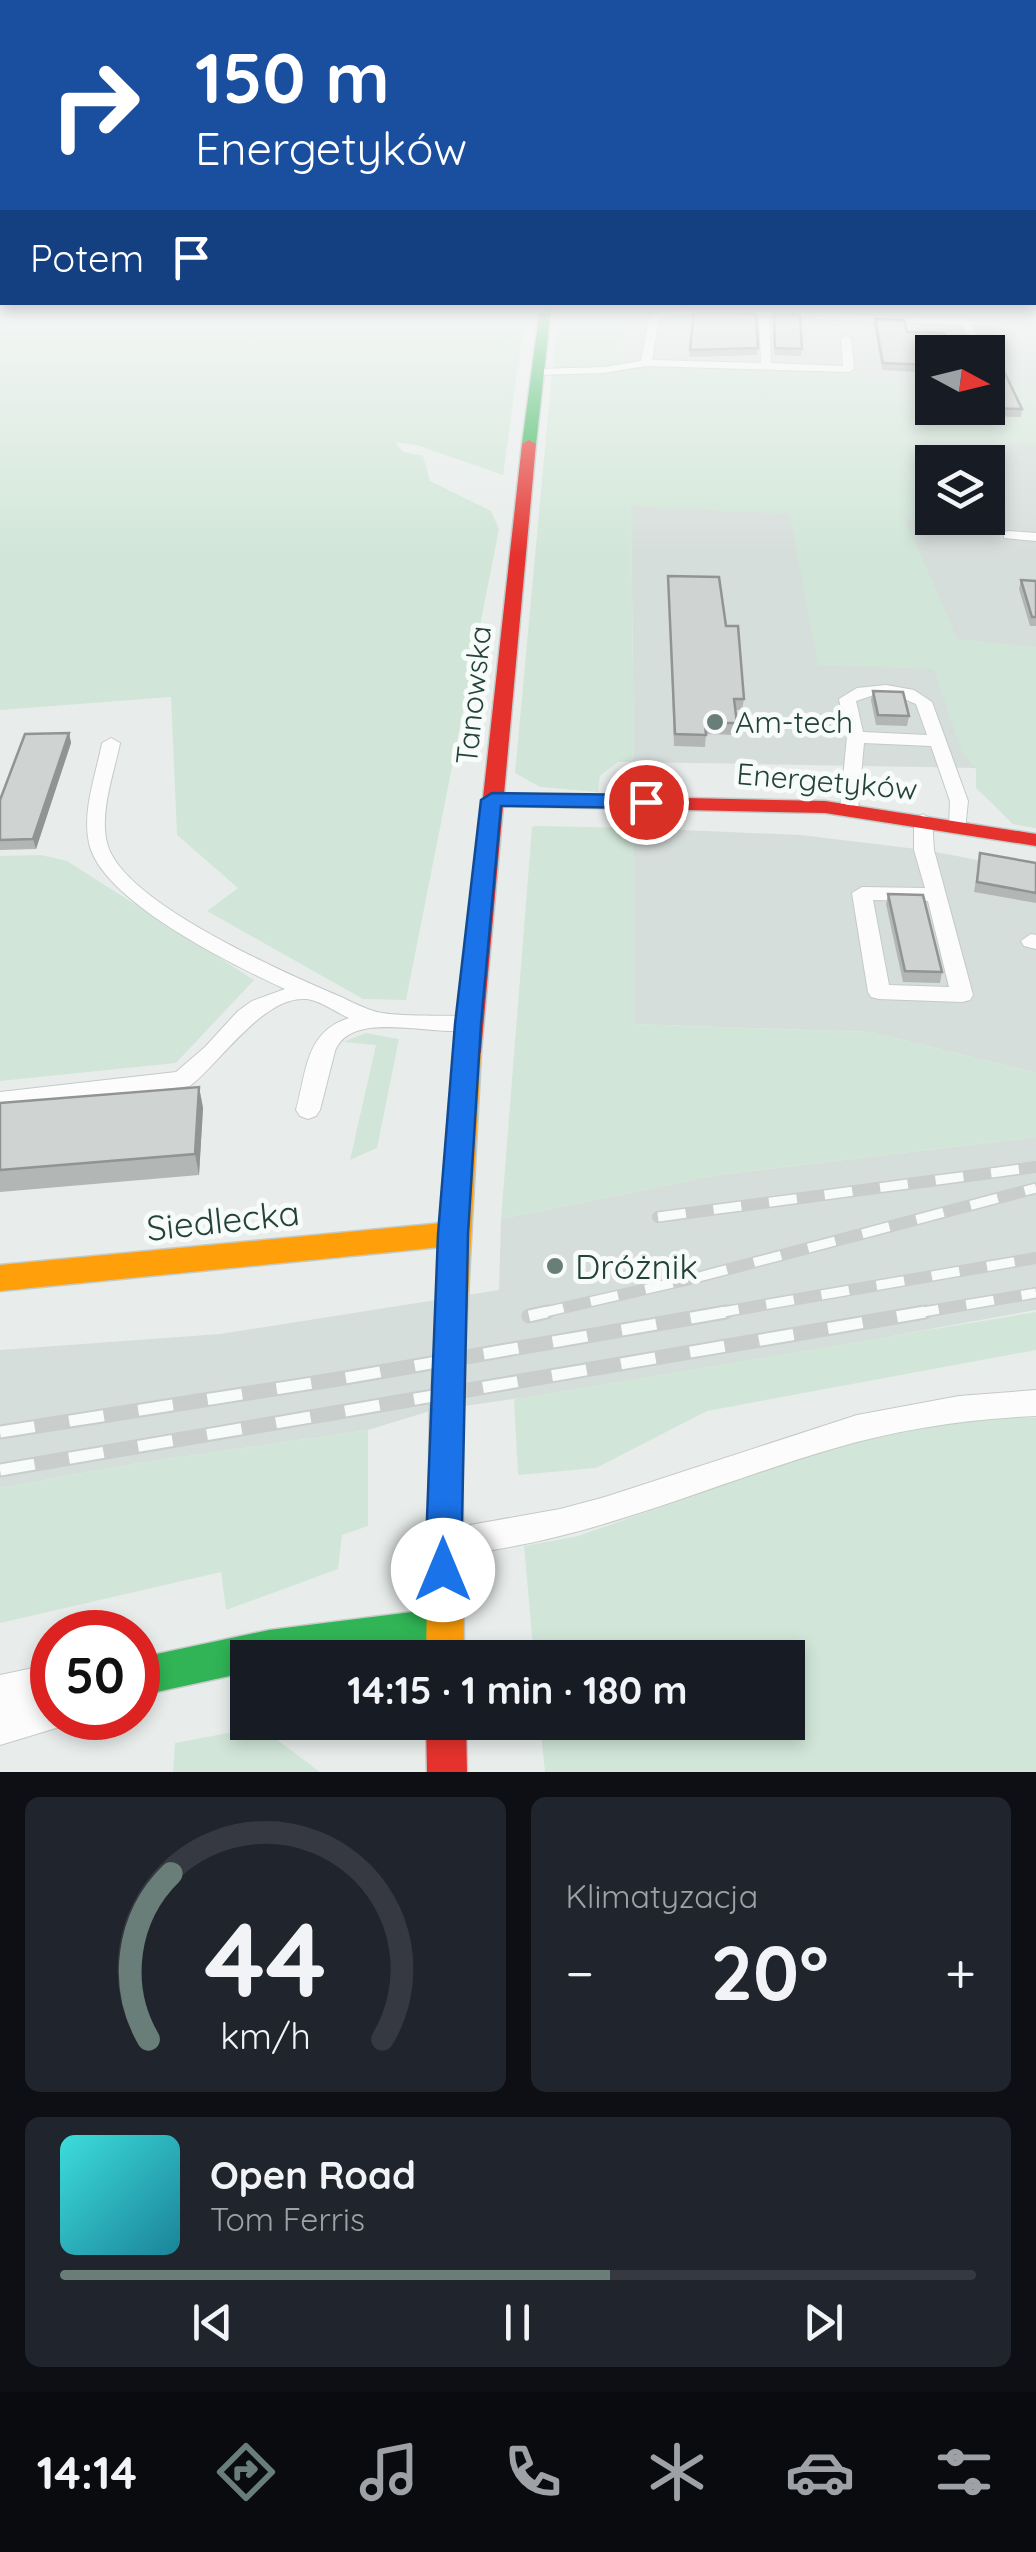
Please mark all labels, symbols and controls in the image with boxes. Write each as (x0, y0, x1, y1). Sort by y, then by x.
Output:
text: 150 m (195, 33, 390, 121)
icon: right (30, 40, 160, 170)
text: Energetyków (195, 120, 467, 176)
icon: arrive (164, 230, 219, 285)
text: Potem (30, 234, 144, 282)
north arrow (915, 335, 1005, 425)
map controls (915, 335, 1005, 535)
button: layers (915, 445, 1005, 535)
street label: Tanowska (447, 624, 499, 766)
place label: Am-tech (735, 703, 853, 741)
marker: Am-tech (704, 711, 726, 733)
street label: Energetyków (735, 754, 919, 808)
pin (604, 760, 689, 845)
icon: arrive (619, 775, 674, 830)
street label: Siedlecka (144, 1190, 302, 1250)
place label: Dróżnik (575, 1244, 698, 1288)
marker: Dróżnik (544, 1255, 566, 1277)
position arrow (391, 1518, 495, 1622)
speed limit sign: 50 (30, 1610, 160, 1740)
text: 14:15 · 1 min · 180 m (347, 1666, 688, 1714)
text: Klimatyzacja (566, 1876, 758, 1916)
text: 44 (204, 1893, 326, 2023)
text: 20° (710, 1925, 829, 2019)
text: − (566, 1938, 594, 2007)
text: + (945, 1938, 976, 2007)
text: km/h (220, 2013, 311, 2058)
text: Open Road (210, 2151, 416, 2199)
text: Tom Ferris (210, 2199, 365, 2239)
icon: previous (185, 2295, 240, 2350)
icon: pause (490, 2295, 545, 2350)
icon: next (796, 2295, 851, 2350)
icon: directions (211, 2437, 281, 2507)
icon: music (354, 2437, 424, 2507)
icon: phone (498, 2437, 568, 2507)
icon: climate (642, 2437, 712, 2507)
icon: car (785, 2437, 855, 2507)
icon: filters (929, 2437, 999, 2507)
text: 14:14 (37, 2444, 137, 2500)

